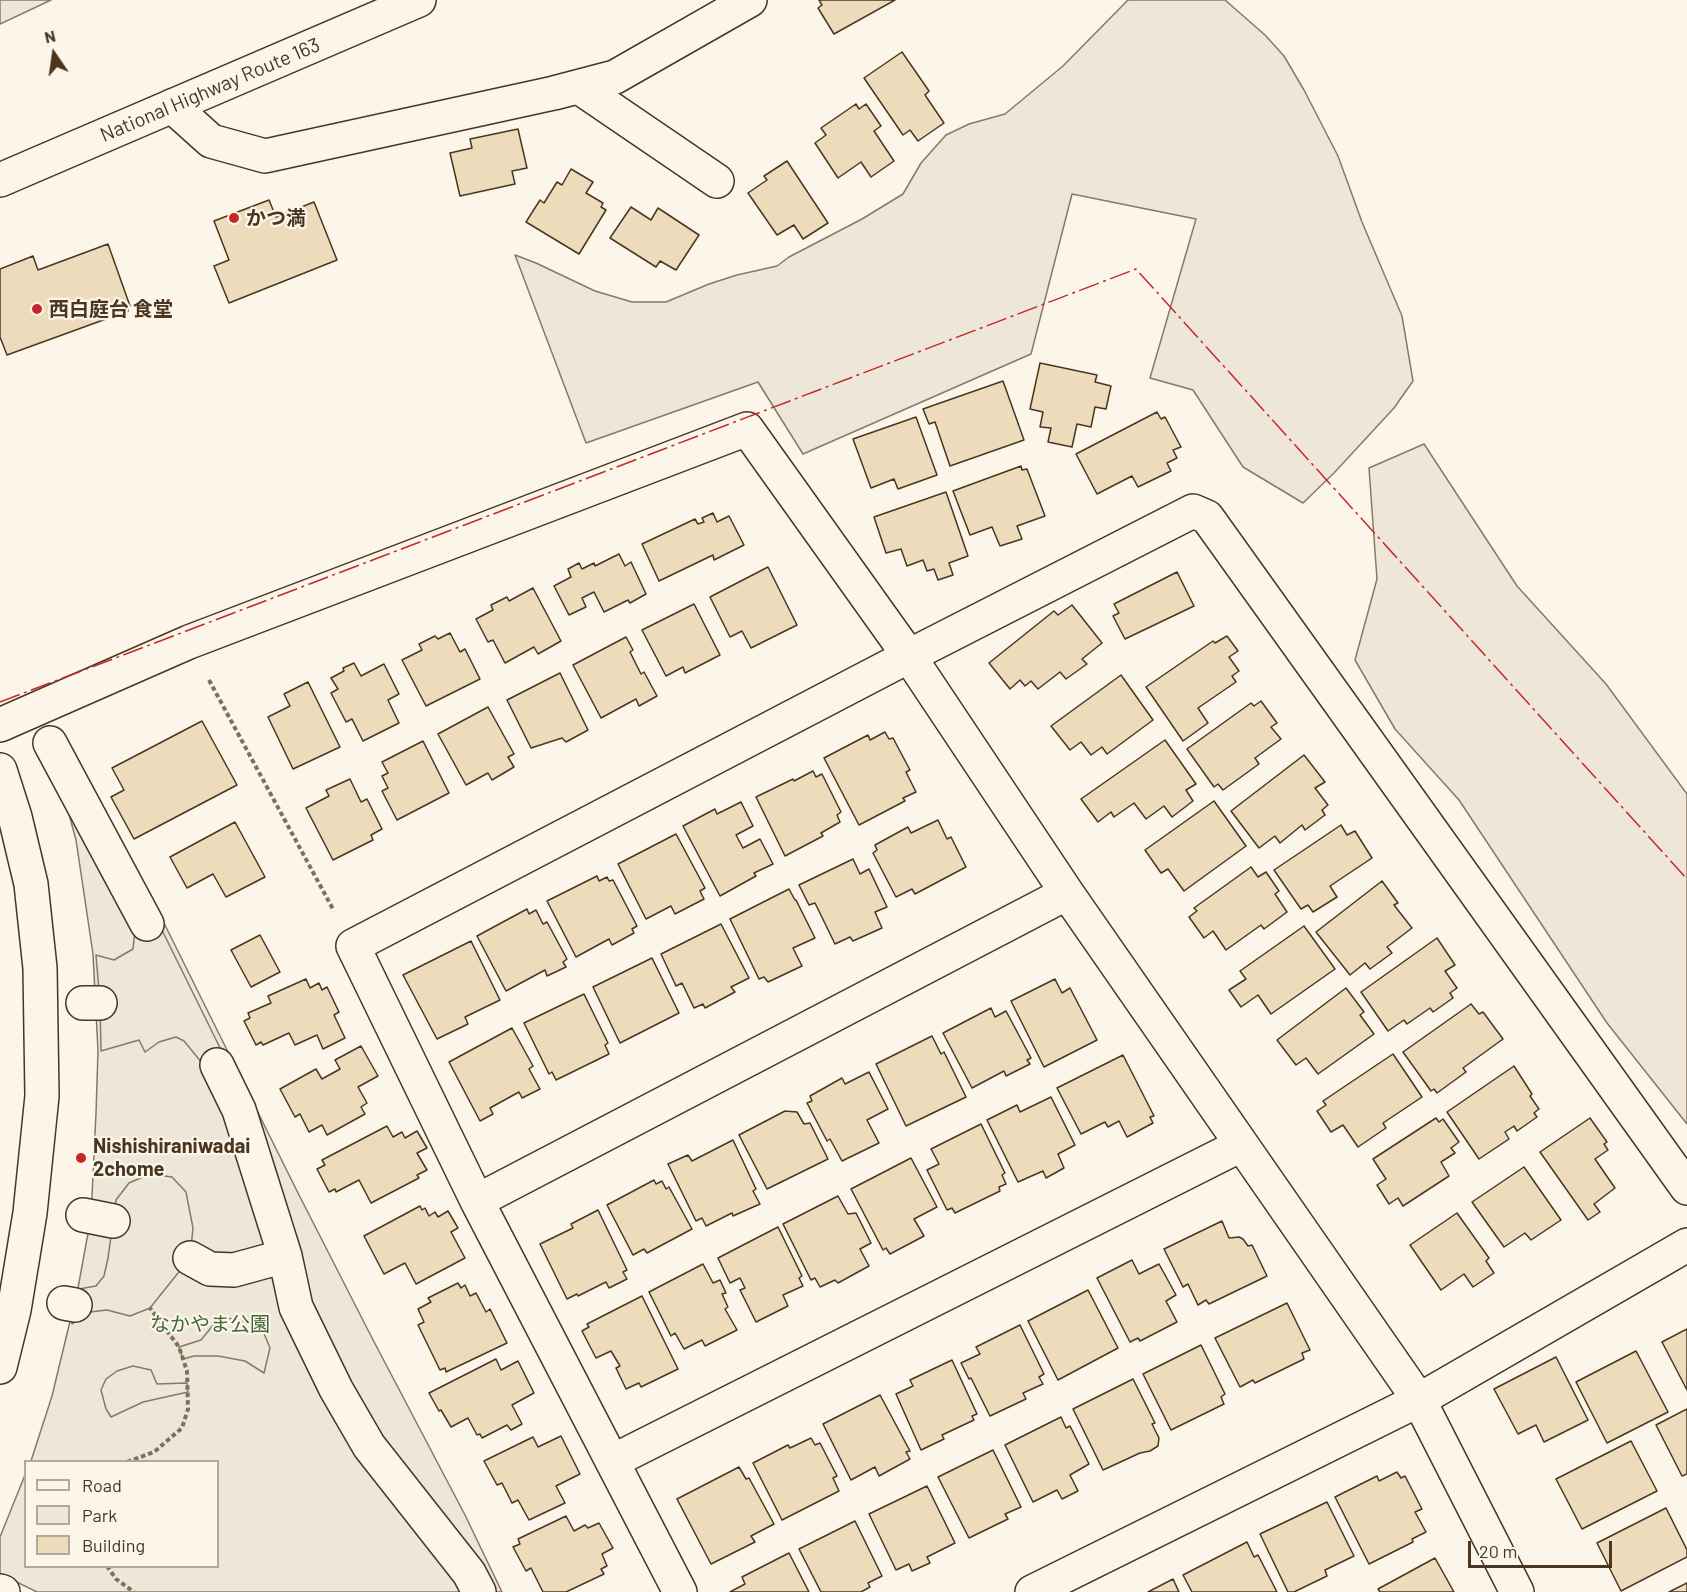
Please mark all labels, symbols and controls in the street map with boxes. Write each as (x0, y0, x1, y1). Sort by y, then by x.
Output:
north arrow (24, 24, 84, 84)
text: N (43, 26, 57, 46)
street label: National Highway Route 163 (96, 33, 324, 147)
place label: かつ満 (246, 206, 306, 230)
marker: かつ満 (227, 211, 241, 225)
place label: 西白庭台 食堂 (49, 297, 173, 321)
marker: 西白庭台 食堂 (30, 302, 44, 316)
place label: Nishishiraniwadai 2chome (93, 1134, 250, 1181)
marker: Nishishiraniwadai 2chome (74, 1151, 88, 1165)
park label: なかやま公園 (150, 1312, 270, 1336)
legend (24, 1460, 219, 1568)
text: Road (82, 1474, 122, 1496)
text: Park (82, 1504, 117, 1526)
scale bar (1471, 1529, 1615, 1567)
text: Building (82, 1534, 145, 1556)
text: 20 m (1479, 1540, 1517, 1562)

